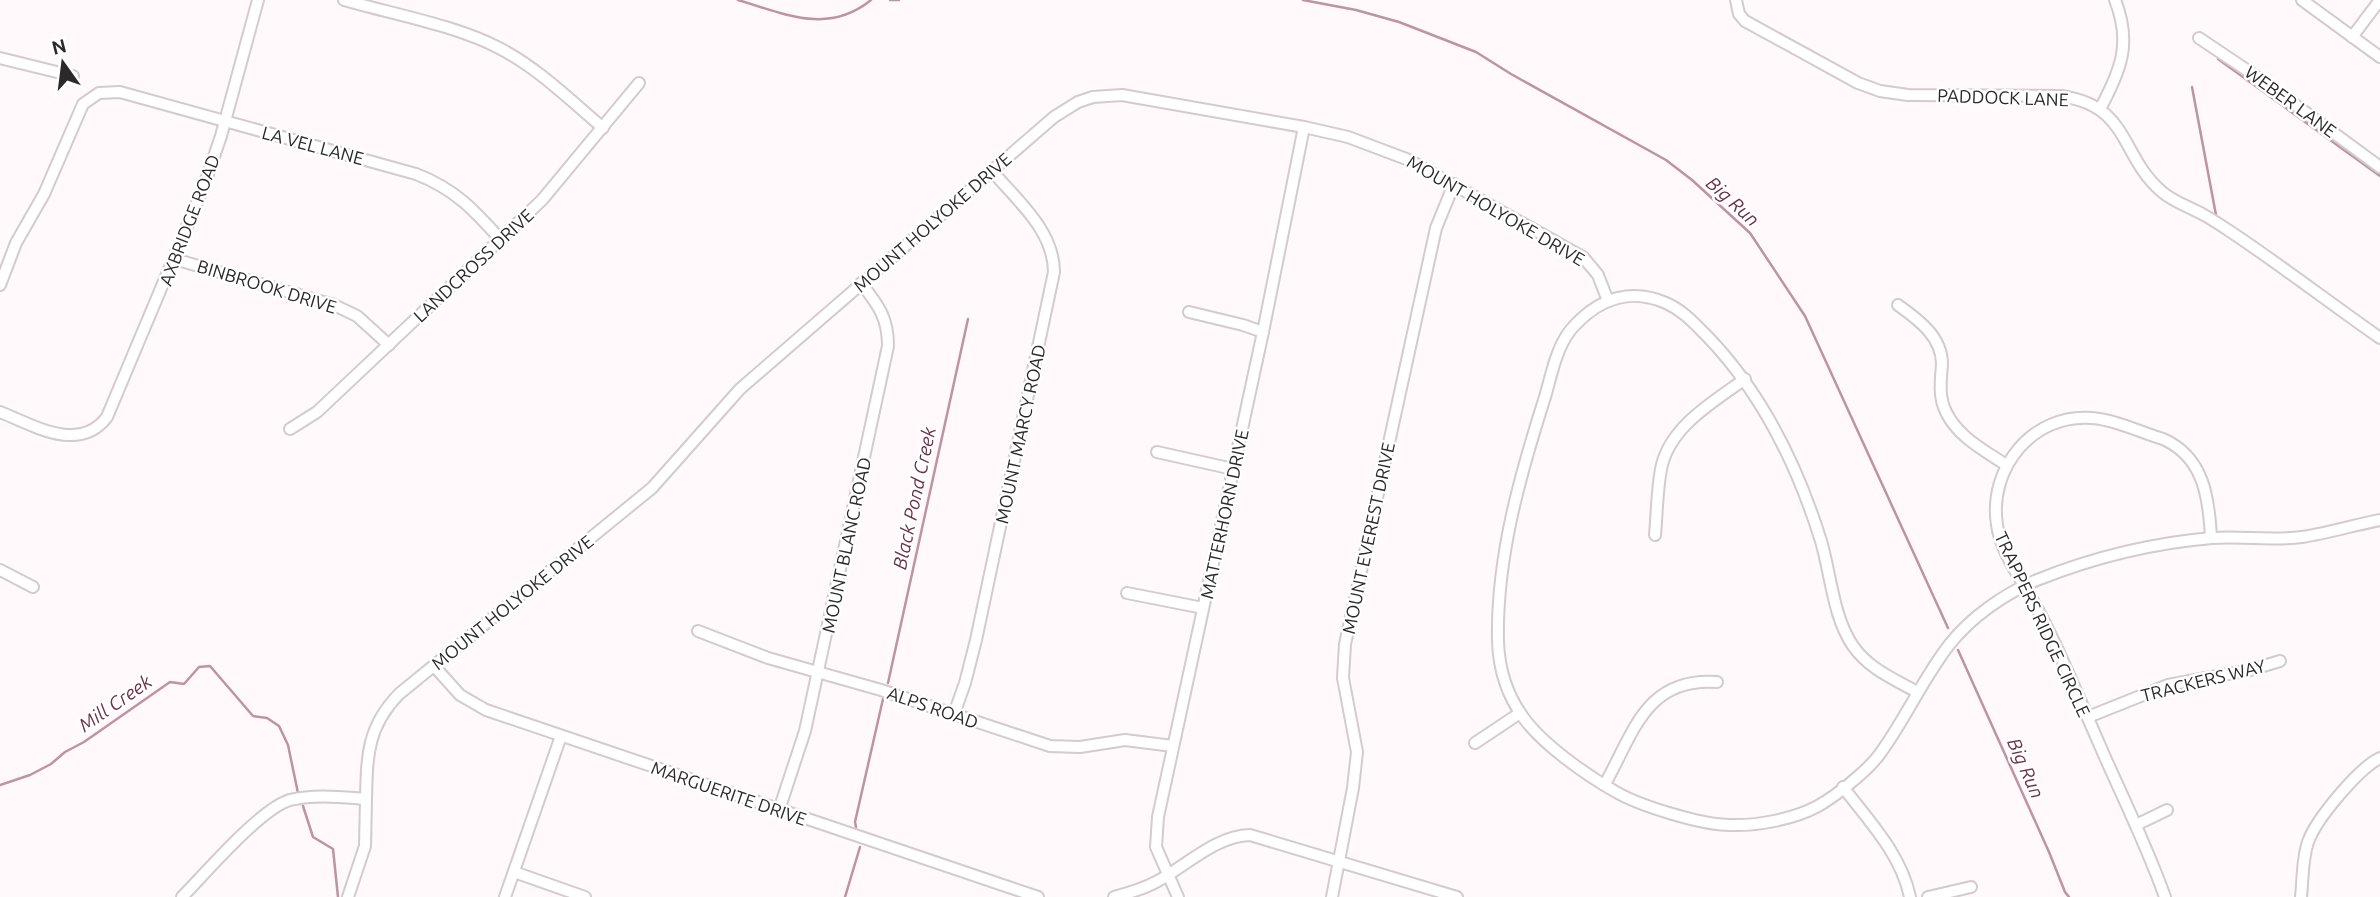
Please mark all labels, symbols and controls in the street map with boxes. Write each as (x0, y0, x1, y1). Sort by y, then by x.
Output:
north arrow (28, 28, 98, 98)
text: N (49, 34, 68, 59)
street label: WEBER LANE (2241, 61, 2341, 141)
street label: PADDOCK LANE (1937, 85, 2069, 109)
street label: LA VEL LANE (260, 122, 366, 168)
street label: MOUNT HOLYOKE DRIVE (849, 148, 1015, 296)
street label: MOUNT HOLYOKE DRIVE (1404, 151, 1588, 269)
street label: AXBRIDGE ROAD (155, 152, 223, 288)
water label: Big Run (1702, 172, 1764, 230)
street label: LANDCROSS DRIVE (409, 204, 537, 326)
street label: BINBROOK DRIVE (195, 255, 339, 317)
street label: MOUNT MARCY ROAD (991, 343, 1049, 525)
water label: Black Pond Creek (888, 424, 940, 571)
street label: MATTERHORN DRIVE (1196, 427, 1252, 601)
street label: MOUNT EVEREST DRIVE (1338, 440, 1398, 636)
street label: MOUNT BLANC ROAD (818, 455, 874, 635)
street label: TRAPPERS RIDGE CIRCLE (1991, 528, 2095, 720)
street label: MOUNT HOLYOKE DRIVE (427, 531, 597, 673)
street label: TRACKERS WAY (2139, 655, 2268, 705)
water label: Mill Creek (74, 670, 156, 736)
street label: ALPS ROAD (885, 682, 981, 732)
water label: Big Run (2003, 734, 2049, 802)
street label: MARGUERITE DRIVE (649, 757, 809, 829)

